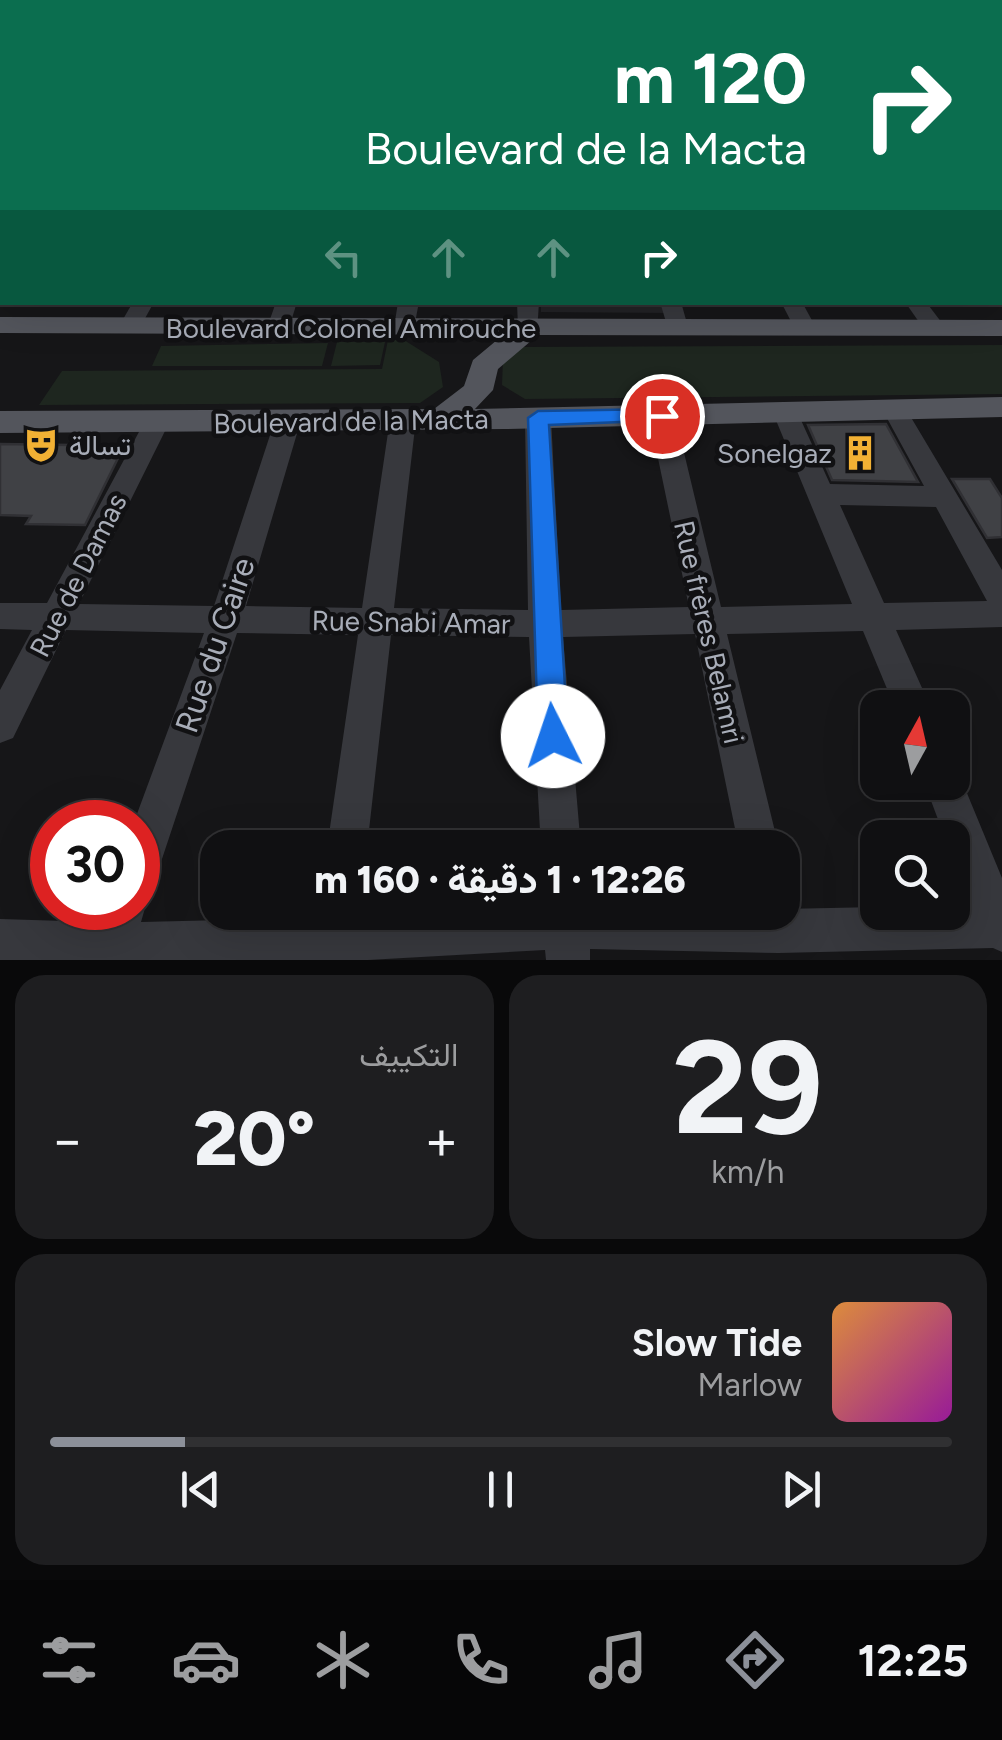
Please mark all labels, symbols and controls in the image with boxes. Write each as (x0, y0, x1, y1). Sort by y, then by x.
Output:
text: 120 m (614, 36, 807, 121)
icon: right (842, 40, 972, 170)
text: Boulevard de la Macta (365, 121, 807, 175)
icon: left (316, 230, 371, 285)
icon: ahead (421, 230, 476, 285)
icon: ahead (526, 230, 581, 285)
icon: right (631, 230, 686, 285)
street label: Boulevard Colonel Amirouche (166, 311, 536, 345)
pin (620, 374, 705, 459)
icon: arrive (635, 389, 690, 444)
street label: Boulevard de la Macta (213, 402, 489, 440)
theatre icon: تسالة (22, 426, 60, 464)
place label: تسالة (69, 428, 131, 462)
building icon: Sonelgaz (841, 434, 879, 472)
place label: Sonelgaz (717, 436, 832, 470)
street label: Rue de Damas (22, 488, 134, 662)
street label: Rue frères Belamri (667, 517, 751, 747)
street label: Rue du Caire (167, 552, 263, 738)
street label: Rue Snabi Amar (311, 603, 511, 641)
position arrow (501, 684, 605, 788)
north arrow (860, 690, 970, 800)
map controls (860, 690, 970, 930)
speed limit sign: 30 (30, 800, 160, 930)
button: search (860, 820, 970, 930)
text: 12:26 · 1 دقيقة · 160 m (314, 857, 686, 903)
text: 29 (672, 1010, 823, 1166)
text: التكييف (359, 1036, 459, 1074)
text: 20° (193, 1094, 315, 1184)
text: − (50, 1107, 84, 1173)
text: + (424, 1107, 458, 1173)
text: km/h (711, 1153, 784, 1191)
text: Slow Tide (632, 1320, 802, 1366)
text: Marlow (698, 1366, 802, 1404)
icon: previous (173, 1462, 228, 1517)
icon: pause (473, 1462, 528, 1517)
icon: next (774, 1462, 829, 1517)
icon: filters (34, 1625, 104, 1695)
icon: car (171, 1625, 241, 1695)
icon: climate (308, 1625, 378, 1695)
icon: phone (446, 1625, 516, 1695)
icon: music (583, 1625, 653, 1695)
icon: directions (720, 1625, 790, 1695)
text: 12:25 (858, 1633, 968, 1687)

